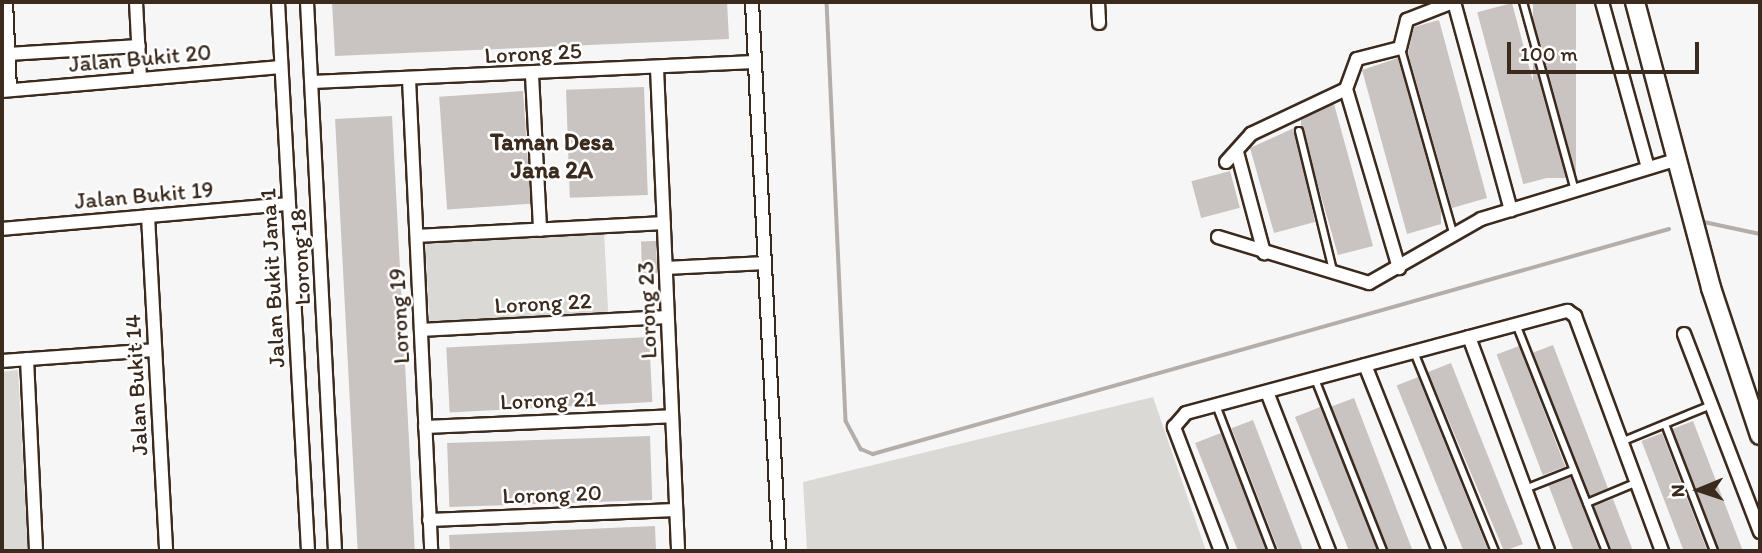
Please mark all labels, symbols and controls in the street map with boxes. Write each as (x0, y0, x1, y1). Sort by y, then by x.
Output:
scale bar (1510, 28, 1702, 72)
street label: Lorong 25 (484, 37, 582, 69)
street label: Jalan Bukit 20 (67, 38, 213, 78)
text: 100 m (1520, 41, 1578, 66)
district label: Taman Desa Jana 2A (490, 128, 614, 184)
street label: Jalan Bukit 19 (73, 175, 215, 215)
street label: Jalan Bukit Jana 1 (254, 187, 290, 369)
street label: Lorong 18 (284, 208, 316, 306)
street label: Lorong 23 (631, 261, 663, 359)
street label: Lorong 19 (383, 267, 415, 365)
street label: Lorong 22 (494, 287, 592, 319)
street label: Jalan Bukit 14 (119, 314, 153, 456)
street label: Lorong 21 (499, 385, 597, 415)
north arrow (1664, 455, 1734, 525)
street label: Lorong 20 (502, 478, 602, 510)
text: N (1666, 484, 1689, 498)

